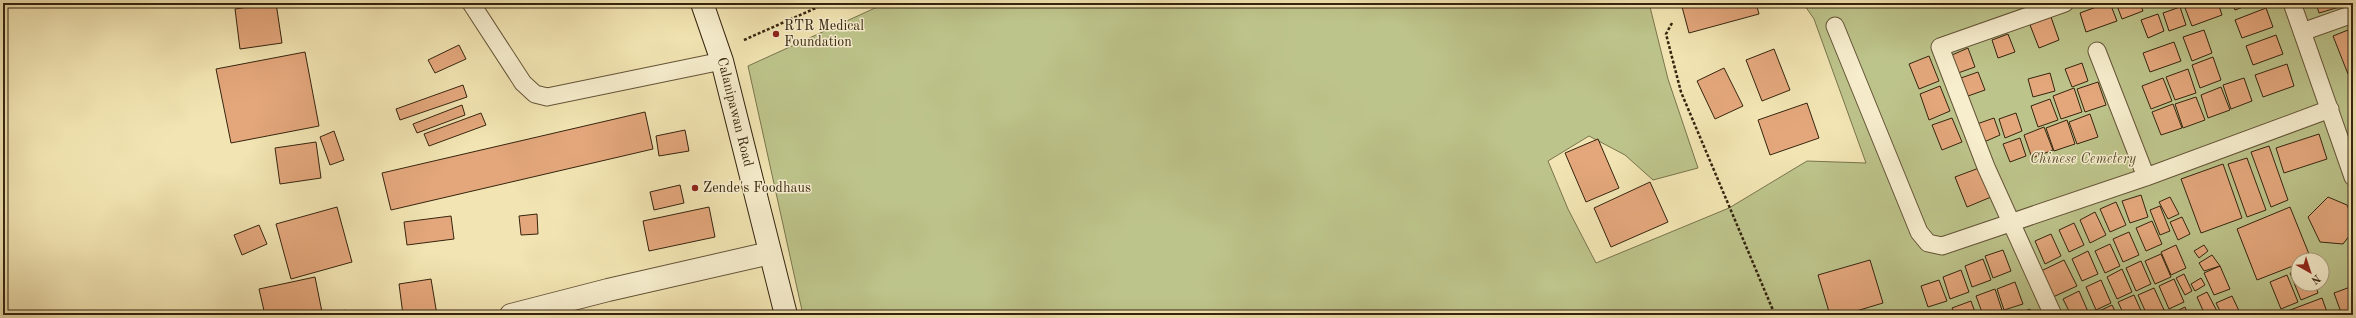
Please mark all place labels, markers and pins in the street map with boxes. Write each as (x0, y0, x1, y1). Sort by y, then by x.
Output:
place label: RTR Medical Foundation (784, 19, 864, 49)
marker: RTR Medical Foundation (771, 29, 781, 39)
place label: Zende's Foodhaus (703, 181, 811, 195)
marker: Zende's Foodhaus (690, 183, 700, 193)

